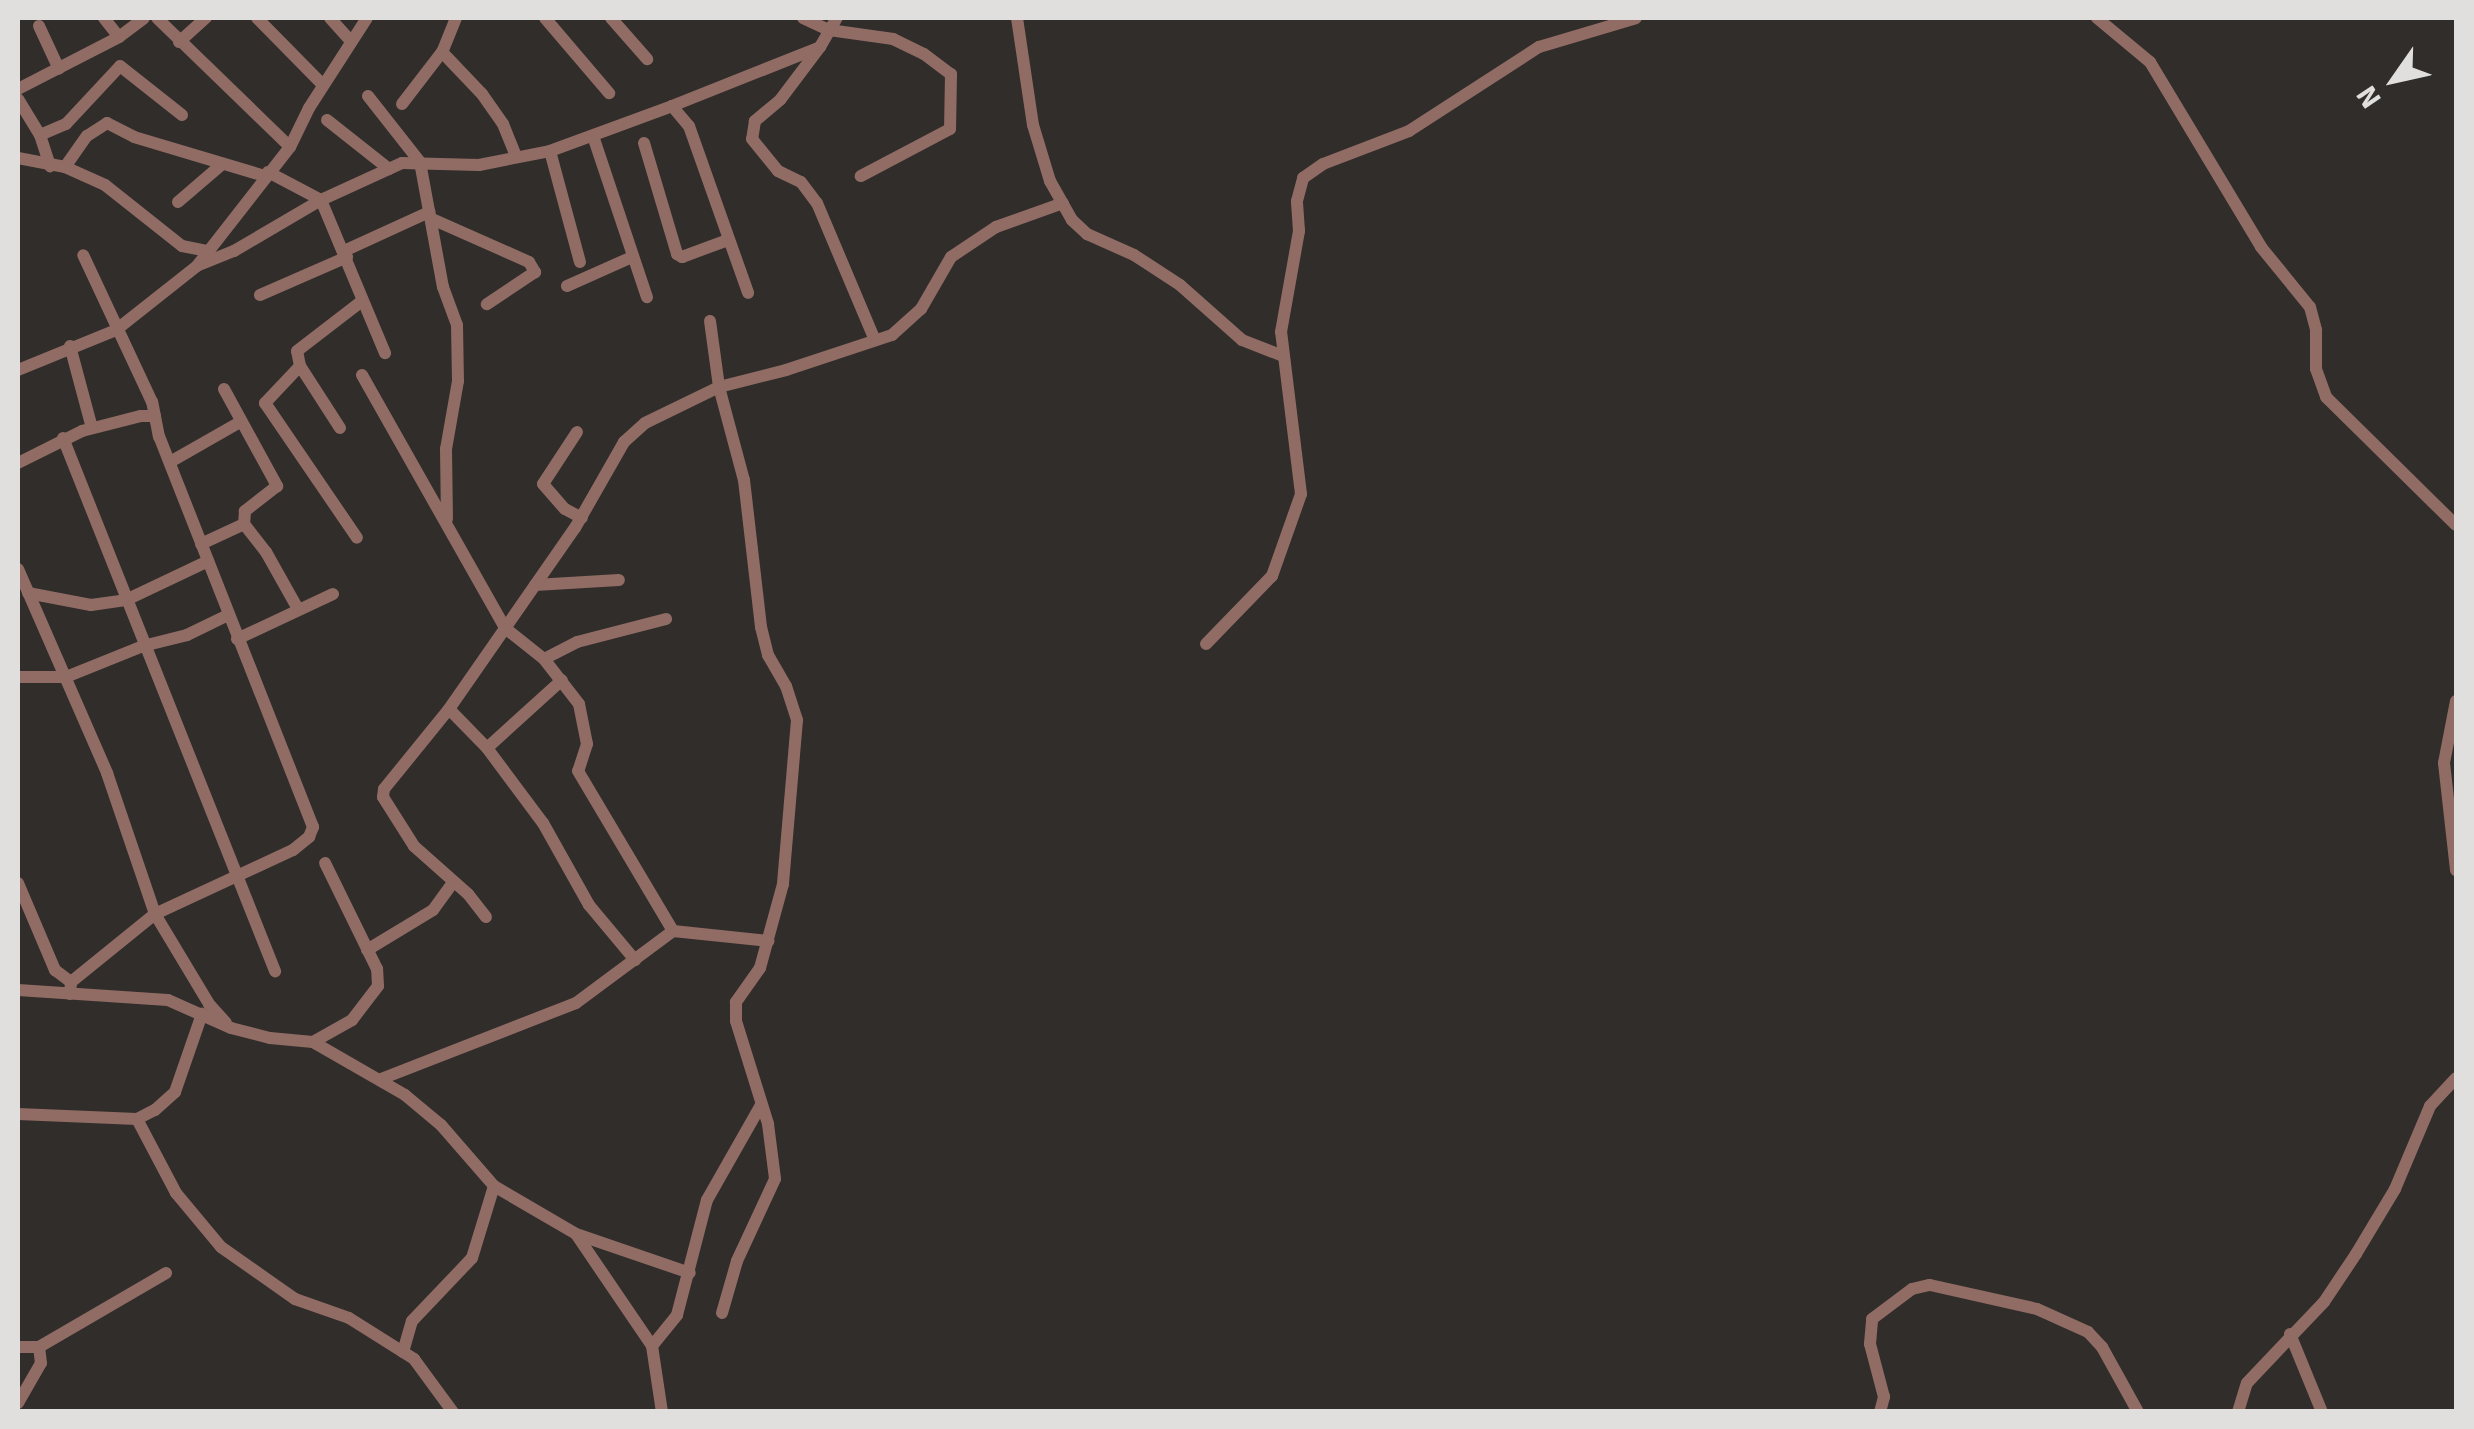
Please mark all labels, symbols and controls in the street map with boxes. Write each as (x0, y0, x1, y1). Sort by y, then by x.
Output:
north arrow (2344, 30, 2444, 130)
text: N (2350, 79, 2389, 114)

